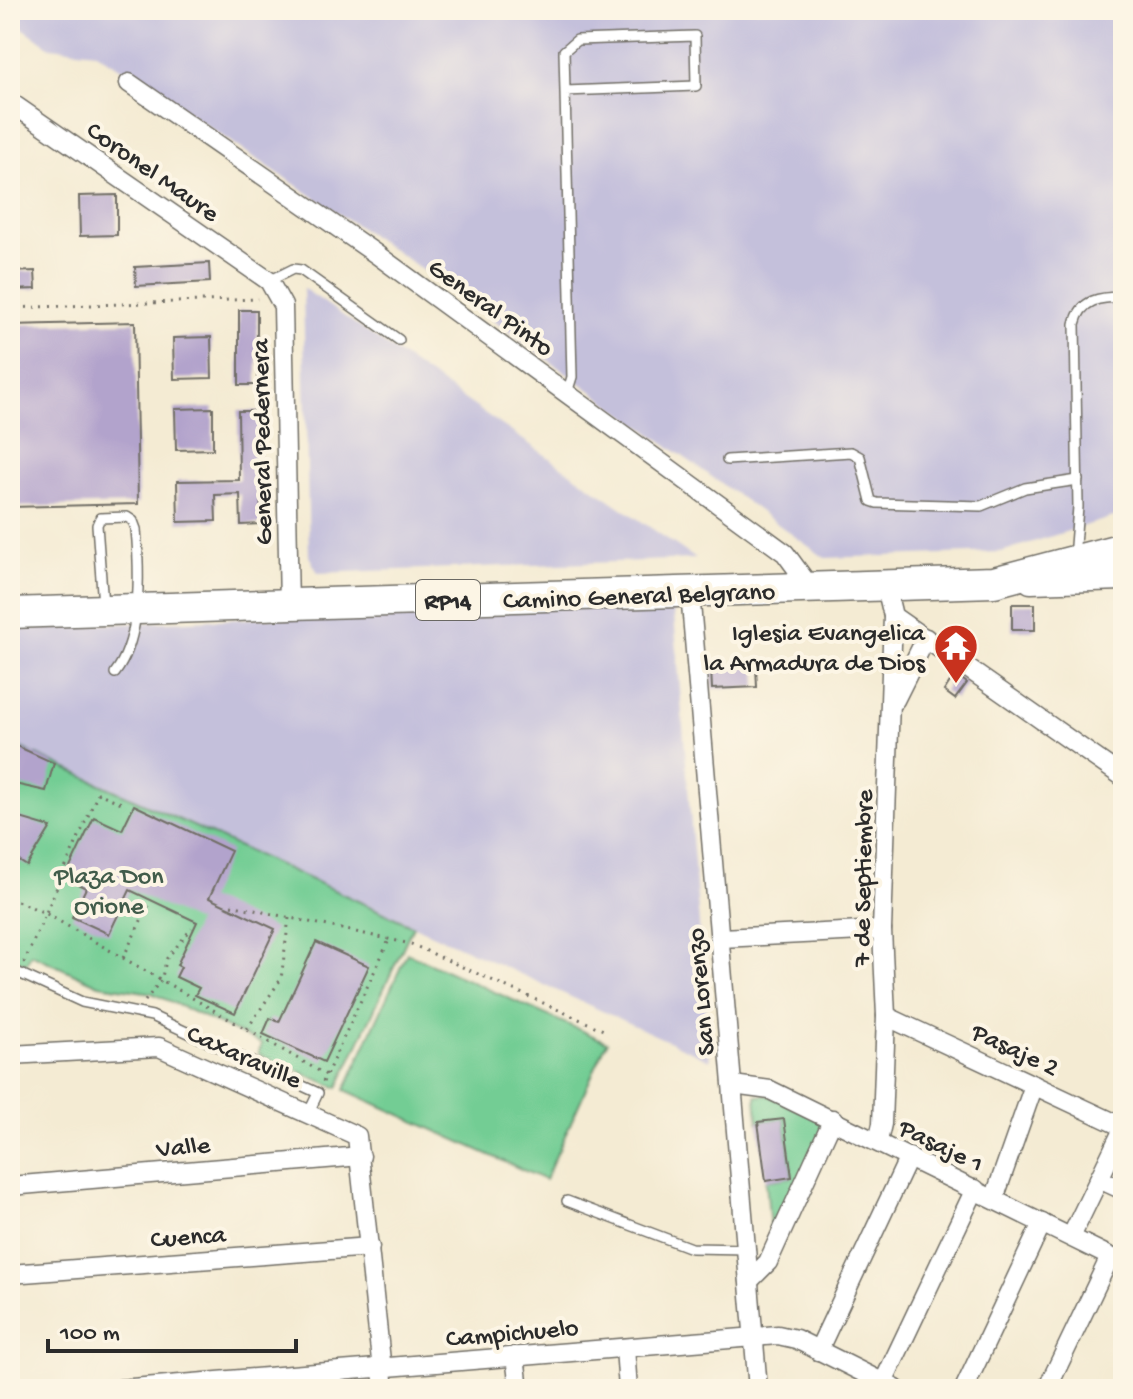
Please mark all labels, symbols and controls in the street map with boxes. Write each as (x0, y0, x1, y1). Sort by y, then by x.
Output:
street label: Coronel Maure (79, 116, 224, 231)
street label: General Pinto (421, 254, 558, 366)
street label: General Pedernera (247, 337, 282, 545)
street label: Camino General Belgrano (502, 578, 776, 619)
road number: RP14 (416, 580, 480, 620)
place label: Iglesia Evangelica la Armadura de Dios (704, 620, 927, 681)
temple icon: Iglesia Evangelica la Armadura de Dios (932, 622, 980, 685)
street label: 7 de Septiembre (848, 789, 883, 968)
park label: Plaza Don Orione (53, 863, 164, 924)
street label: San Lorenzo (682, 927, 725, 1057)
street label: Pasaje 2 (965, 1018, 1063, 1086)
street label: Caxaraville (181, 1020, 306, 1098)
street label: Pasaje 1 (892, 1114, 987, 1182)
street label: Valle (154, 1132, 212, 1167)
street label: Cuenca (150, 1221, 229, 1258)
scale bar (48, 1303, 296, 1353)
street label: Campichuelo (445, 1314, 580, 1357)
text: 100 m (59, 1320, 120, 1349)

